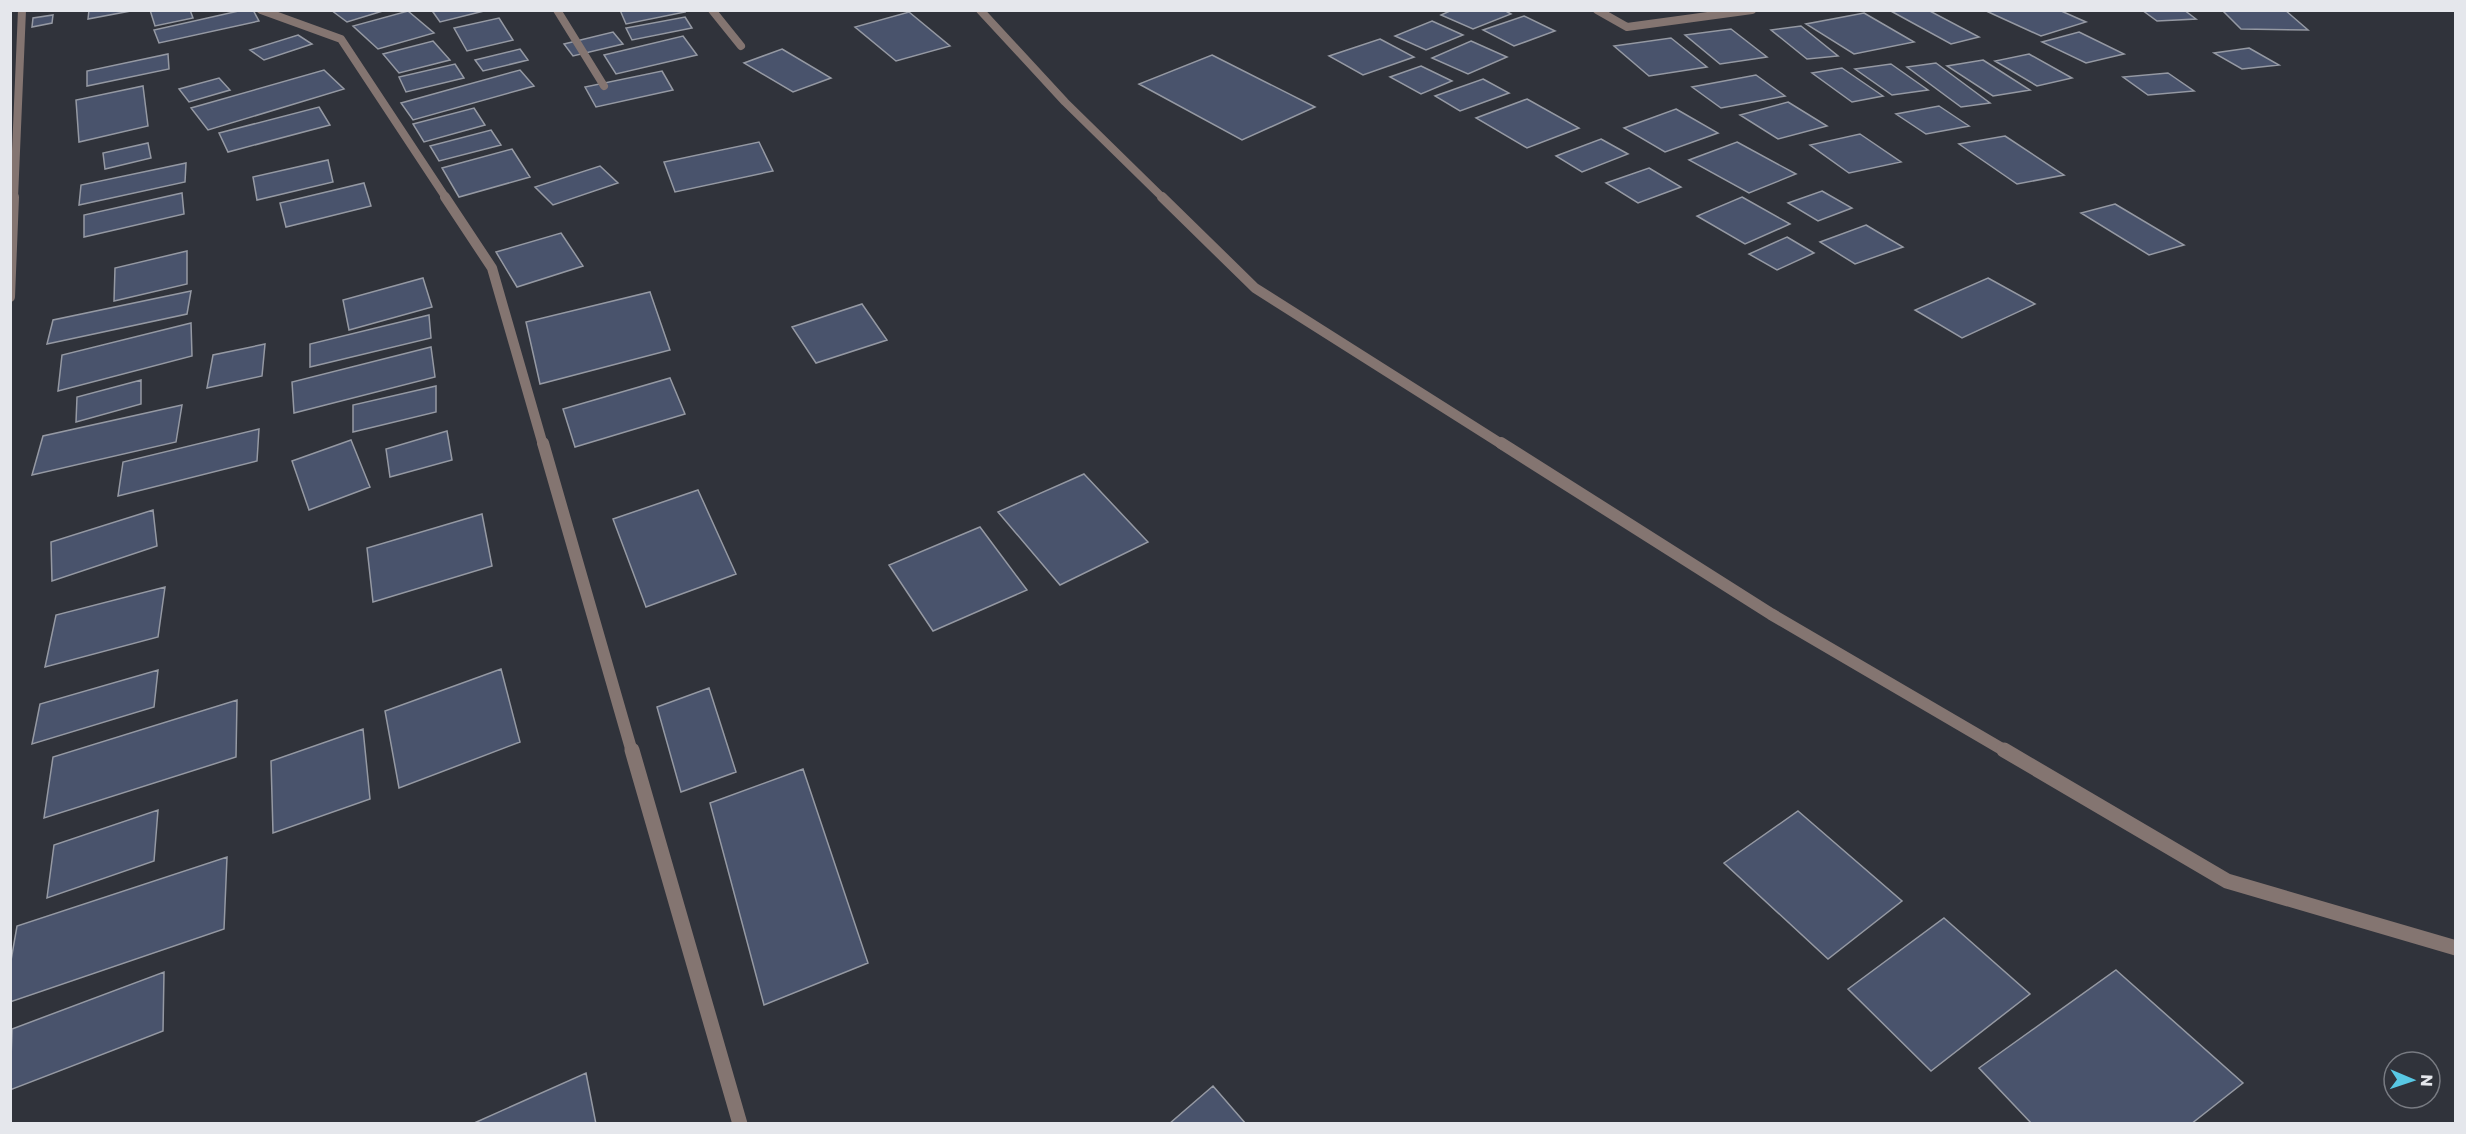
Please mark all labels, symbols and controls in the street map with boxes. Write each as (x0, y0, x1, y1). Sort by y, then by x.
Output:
north arrow (2382, 1050, 2442, 1110)
text: N (2415, 1074, 2438, 1087)

